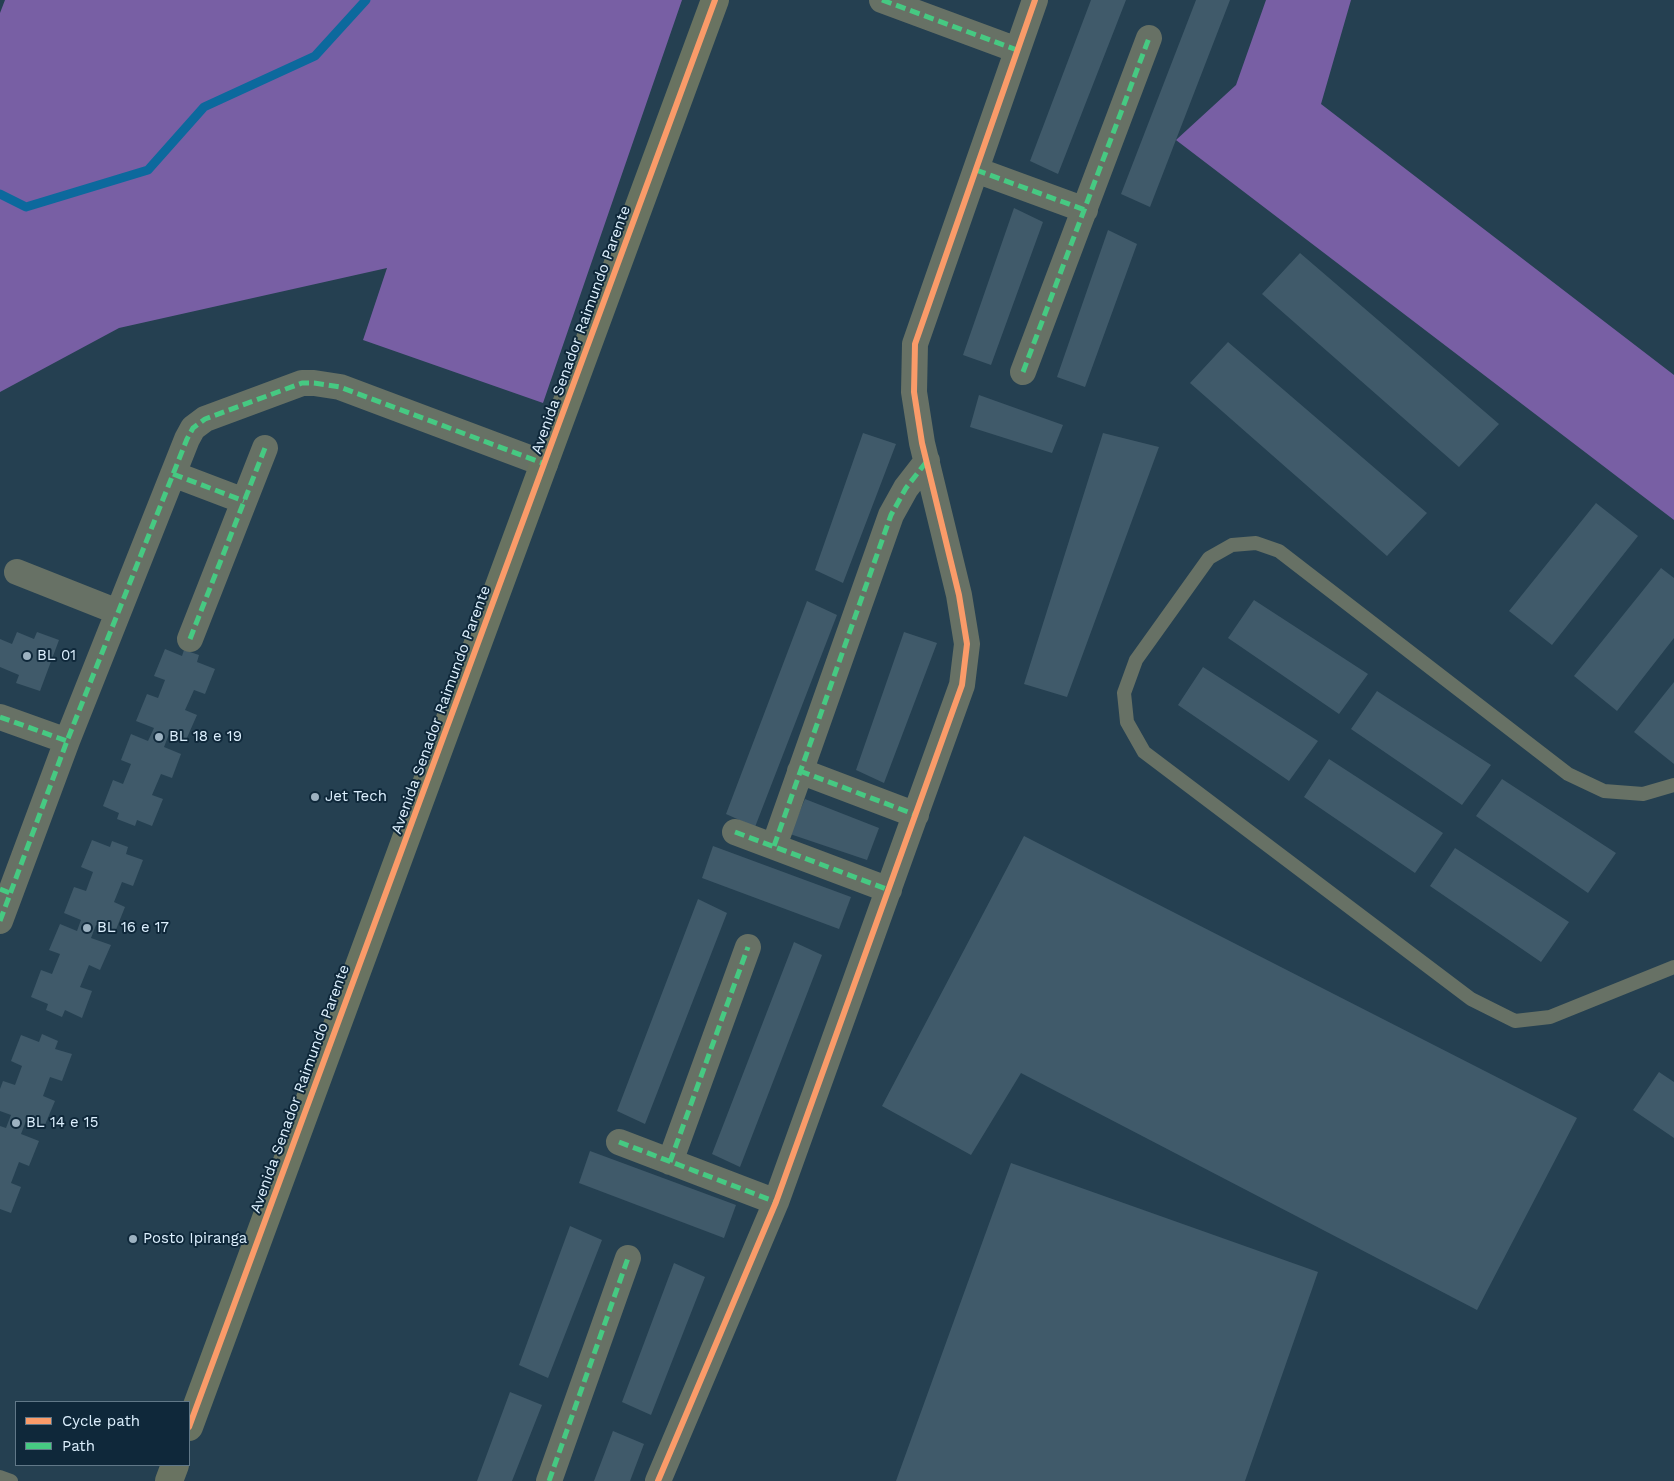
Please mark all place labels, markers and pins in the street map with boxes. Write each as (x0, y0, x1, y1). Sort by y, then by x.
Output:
place label: BL 01 (37, 647, 76, 665)
marker: BL 01 (21, 650, 33, 662)
place label: BL 18 e 19 (169, 728, 242, 746)
marker: BL 18 e 19 (153, 731, 165, 743)
place label: Jet Tech (325, 788, 387, 806)
marker: Jet Tech (309, 791, 321, 803)
place label: BL 16 e 17 (97, 919, 169, 937)
marker: BL 16 e 17 (81, 922, 93, 934)
place label: BL 14 e 15 (26, 1114, 98, 1132)
marker: BL 14 e 15 (10, 1117, 22, 1129)
place label: Posto Ipiranga (143, 1230, 247, 1248)
marker: Posto Ipiranga (127, 1233, 139, 1245)

